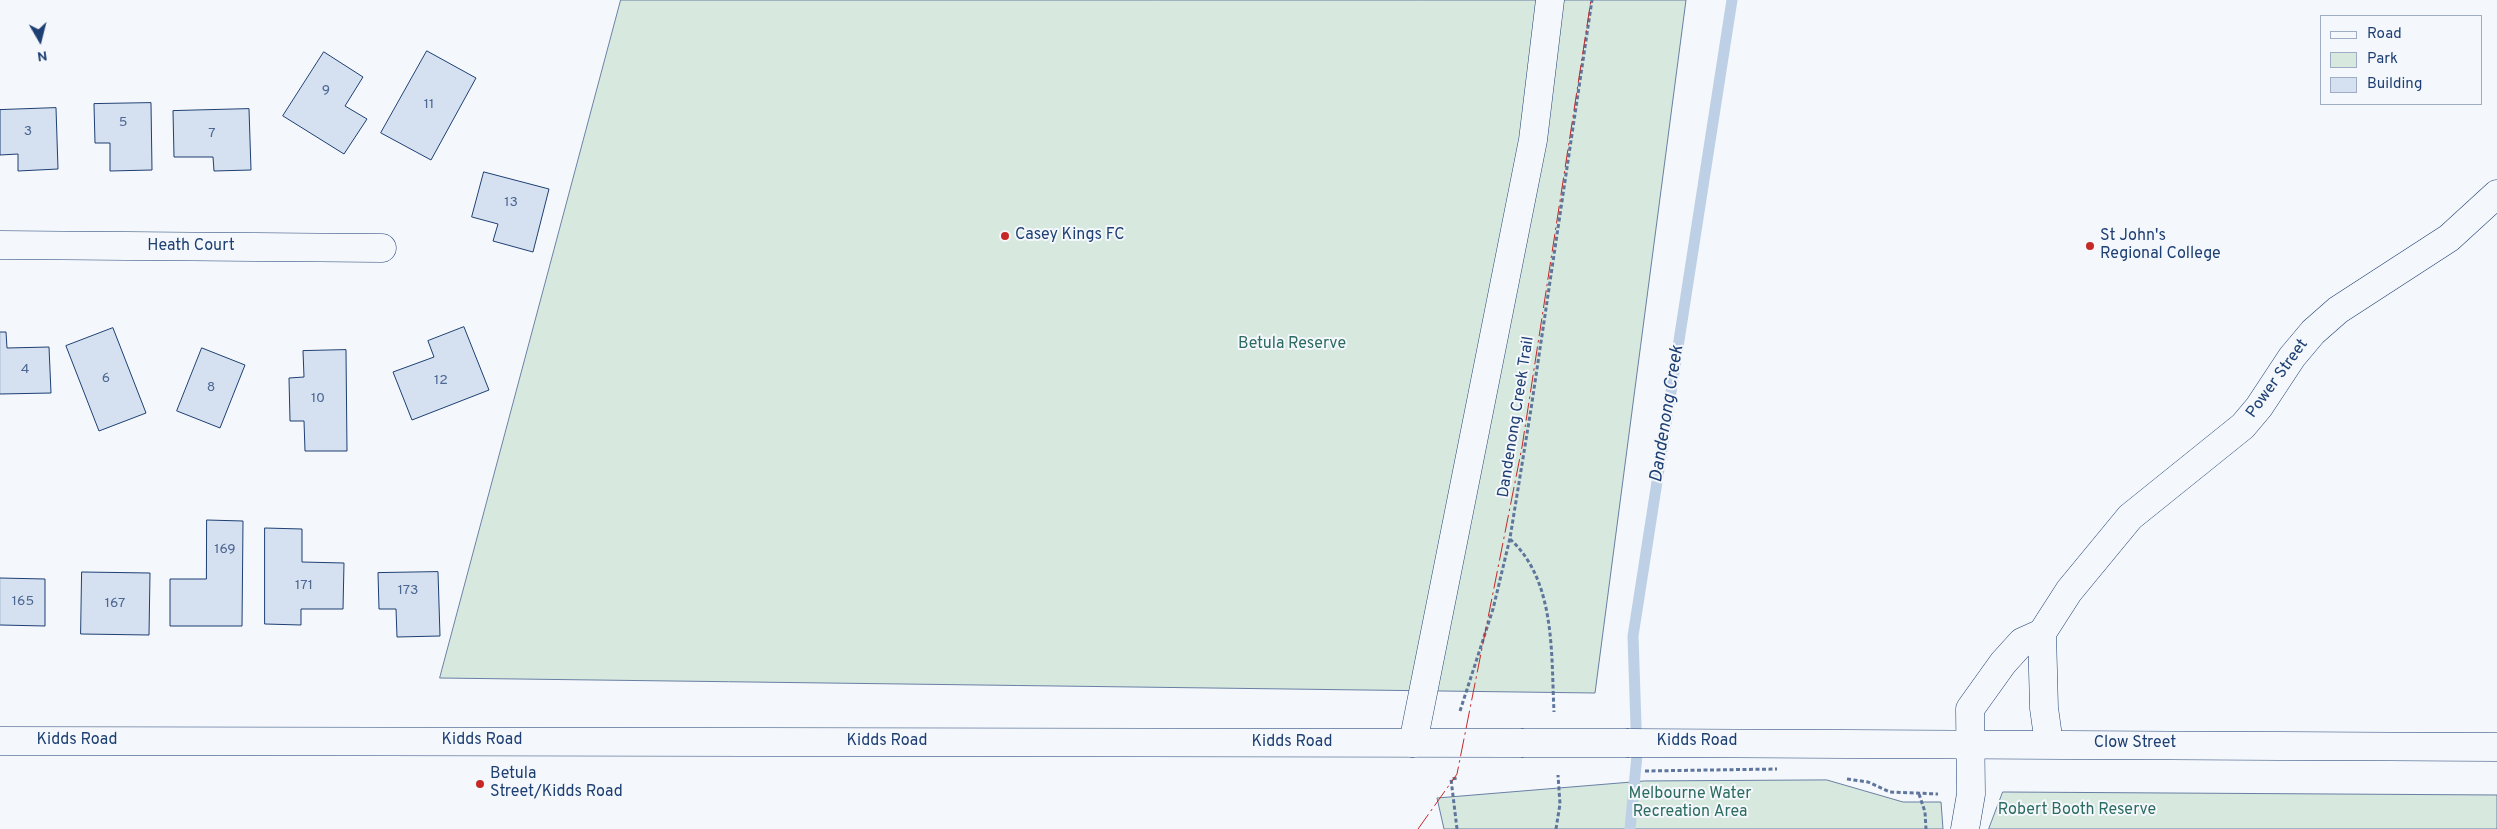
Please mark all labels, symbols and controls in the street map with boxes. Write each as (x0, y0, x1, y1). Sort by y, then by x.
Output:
north arrow (15, 15, 65, 65)
legend (2320, 15, 2482, 105)
text: Road (2367, 25, 2402, 44)
text: N (36, 46, 48, 64)
text: Park (2367, 50, 2398, 69)
text: Building (2367, 75, 2422, 94)
house number: 9 (322, 83, 330, 99)
house number: 11 (424, 97, 434, 113)
house number: 5 (119, 115, 127, 131)
house number: 3 (24, 124, 32, 140)
house number: 7 (208, 126, 216, 142)
house number: 13 (504, 195, 518, 211)
place label: Casey Kings FC (1015, 226, 1125, 246)
place label: St John's Regional College (2100, 227, 2221, 265)
marker: Casey Kings FC (999, 230, 1011, 242)
street label: Heath Court (147, 237, 235, 257)
marker: St John's Regional College (2084, 240, 2096, 252)
park label: Betula Reserve (1238, 335, 1346, 355)
street label: Dandenong Creek Trail (1495, 335, 1539, 499)
street label: Power Street (2243, 336, 2313, 422)
water label: Dandenong Creek (1647, 344, 1689, 484)
house number: 4 (21, 362, 29, 378)
house number: 6 (102, 371, 110, 387)
house number: 12 (434, 373, 448, 389)
house number: 8 (207, 380, 215, 396)
house number: 10 (311, 391, 325, 407)
house number: 169 (214, 542, 236, 558)
house number: 171 (295, 578, 313, 594)
house number: 173 (398, 583, 418, 599)
house number: 165 (12, 594, 34, 610)
house number: 167 (105, 596, 125, 612)
street label: Kidds Road (37, 731, 117, 751)
street label: Kidds Road (442, 731, 522, 751)
street label: Kidds Road (847, 732, 927, 752)
street label: Kidds Road (1657, 732, 1737, 752)
street label: Kidds Road (1252, 733, 1332, 753)
street label: Clow Street (2094, 734, 2176, 754)
place label: Betula Street/Kidds Road (490, 765, 623, 803)
marker: Betula Street/Kidds Road (474, 778, 486, 790)
park label: Melbourne Water Recreation Area (1629, 785, 1751, 823)
park label: Robert Booth Reserve (1998, 801, 2156, 821)

